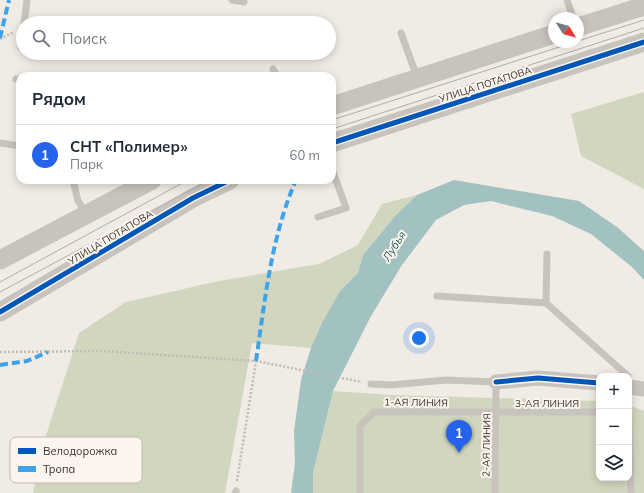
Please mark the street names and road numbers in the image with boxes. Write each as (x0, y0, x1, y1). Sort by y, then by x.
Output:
street label: УЛИЦА ПОТАПОВА (436, 63, 534, 106)
street label: УЛИЦА ПОТАПОВА (65, 207, 156, 268)
street label: 1-АЯ ЛИНИЯ (384, 395, 448, 410)
street label: 3-АЯ ЛИНИЯ (515, 397, 579, 410)
street label: 2-АЯ ЛИНИЯ (479, 413, 494, 477)

